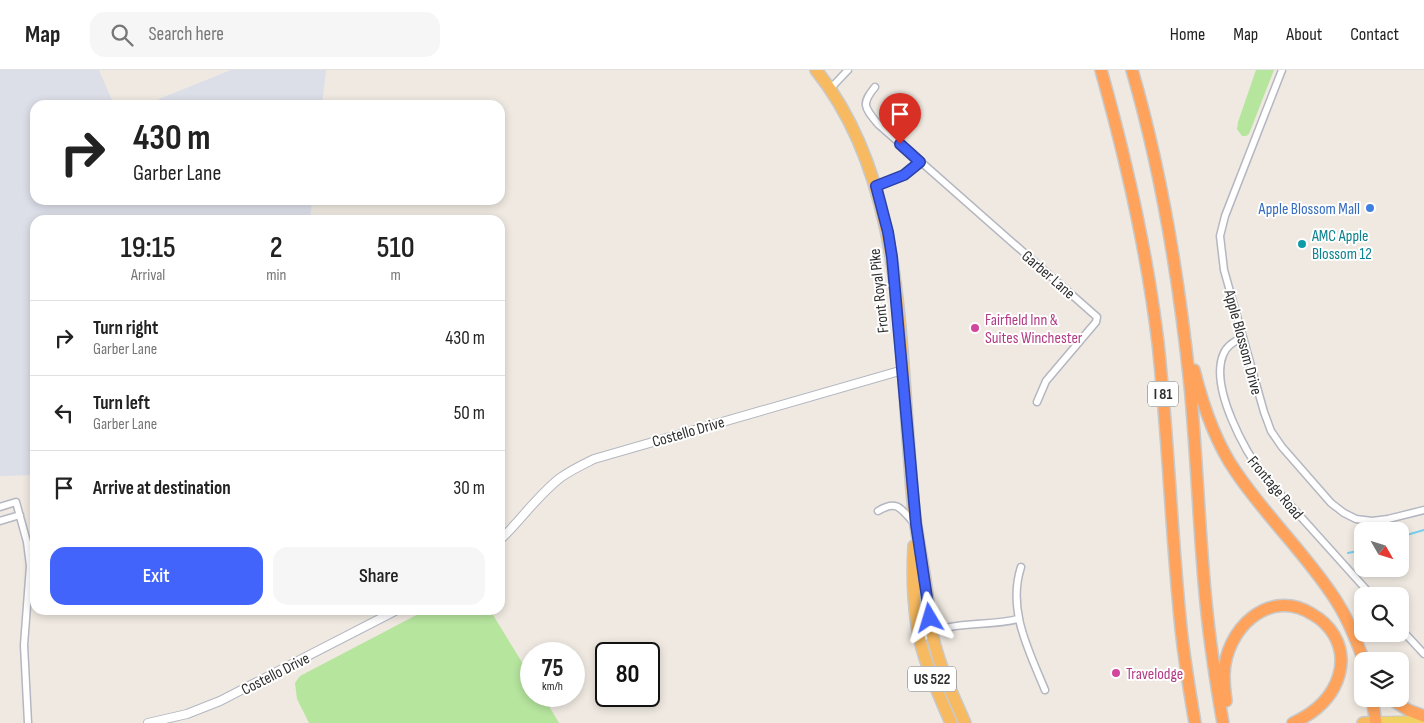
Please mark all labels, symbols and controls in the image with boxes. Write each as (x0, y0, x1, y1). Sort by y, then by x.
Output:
search box (90, 12, 440, 57)
text: Map (25, 20, 60, 49)
icon: search (108, 21, 136, 49)
text: Search here (148, 23, 224, 46)
text: Home (1170, 24, 1205, 45)
text: Map (1233, 24, 1258, 45)
text: About (1286, 24, 1322, 45)
text: Contact (1350, 24, 1399, 45)
pin (879, 93, 921, 144)
icon: arrive (886, 100, 914, 128)
text: 430 m (133, 117, 210, 160)
icon: right (50, 120, 115, 185)
text: Garber Lane (133, 160, 221, 187)
place label: Apple Blossom Mall (1258, 200, 1360, 219)
marker: Apple Blossom Mall (1364, 202, 1376, 214)
place label: AMC Apple Blossom 12 (1311, 227, 1372, 264)
text: 19:15 (120, 230, 176, 266)
text: 2 (270, 230, 283, 266)
text: 510 (377, 230, 415, 266)
marker: AMC Apple Blossom 12 (1296, 238, 1308, 250)
street label: Garber Lane (1018, 247, 1078, 303)
street label: Front Royal Pike (866, 248, 893, 334)
text: Arrival (131, 266, 165, 285)
text: min (266, 266, 286, 285)
text: m (391, 266, 401, 285)
street label: Apple Blossom Drive (1219, 287, 1266, 397)
place label: Fairfield Inn & Suites Winchester (985, 311, 1083, 348)
text: Turn right (93, 317, 158, 340)
marker: Fairfield Inn & Suites Winchester (969, 322, 981, 334)
icon: right (50, 324, 78, 352)
text: 430 m (445, 327, 485, 350)
text: Garber Lane (93, 340, 157, 359)
road number: I 81 (1148, 382, 1178, 406)
text: Turn left (93, 392, 150, 415)
icon: left (50, 399, 78, 427)
text: 50 m (454, 402, 485, 425)
street label: Costello Drive (650, 413, 727, 452)
text: Garber Lane (93, 415, 157, 434)
street label: Frontage Road (1243, 452, 1307, 524)
icon: arrive (50, 474, 78, 502)
text: Arrive at destination (93, 477, 231, 500)
text: 30 m (453, 477, 485, 500)
north arrow (1354, 522, 1409, 578)
map controls (1354, 522, 1409, 707)
button: Exit (50, 547, 263, 605)
button: Share (273, 547, 485, 605)
button: search (1354, 587, 1409, 642)
position arrow (903, 591, 955, 643)
speed limit sign: 80 (595, 642, 660, 707)
street label: Costello Drive (238, 649, 313, 700)
button: layers (1354, 652, 1409, 707)
text: 75 (542, 653, 563, 684)
place label: Travelodge (1126, 665, 1183, 684)
road number: US 522 (908, 666, 956, 692)
marker: Travelodge (1110, 667, 1122, 679)
text: km/h (542, 679, 563, 694)

